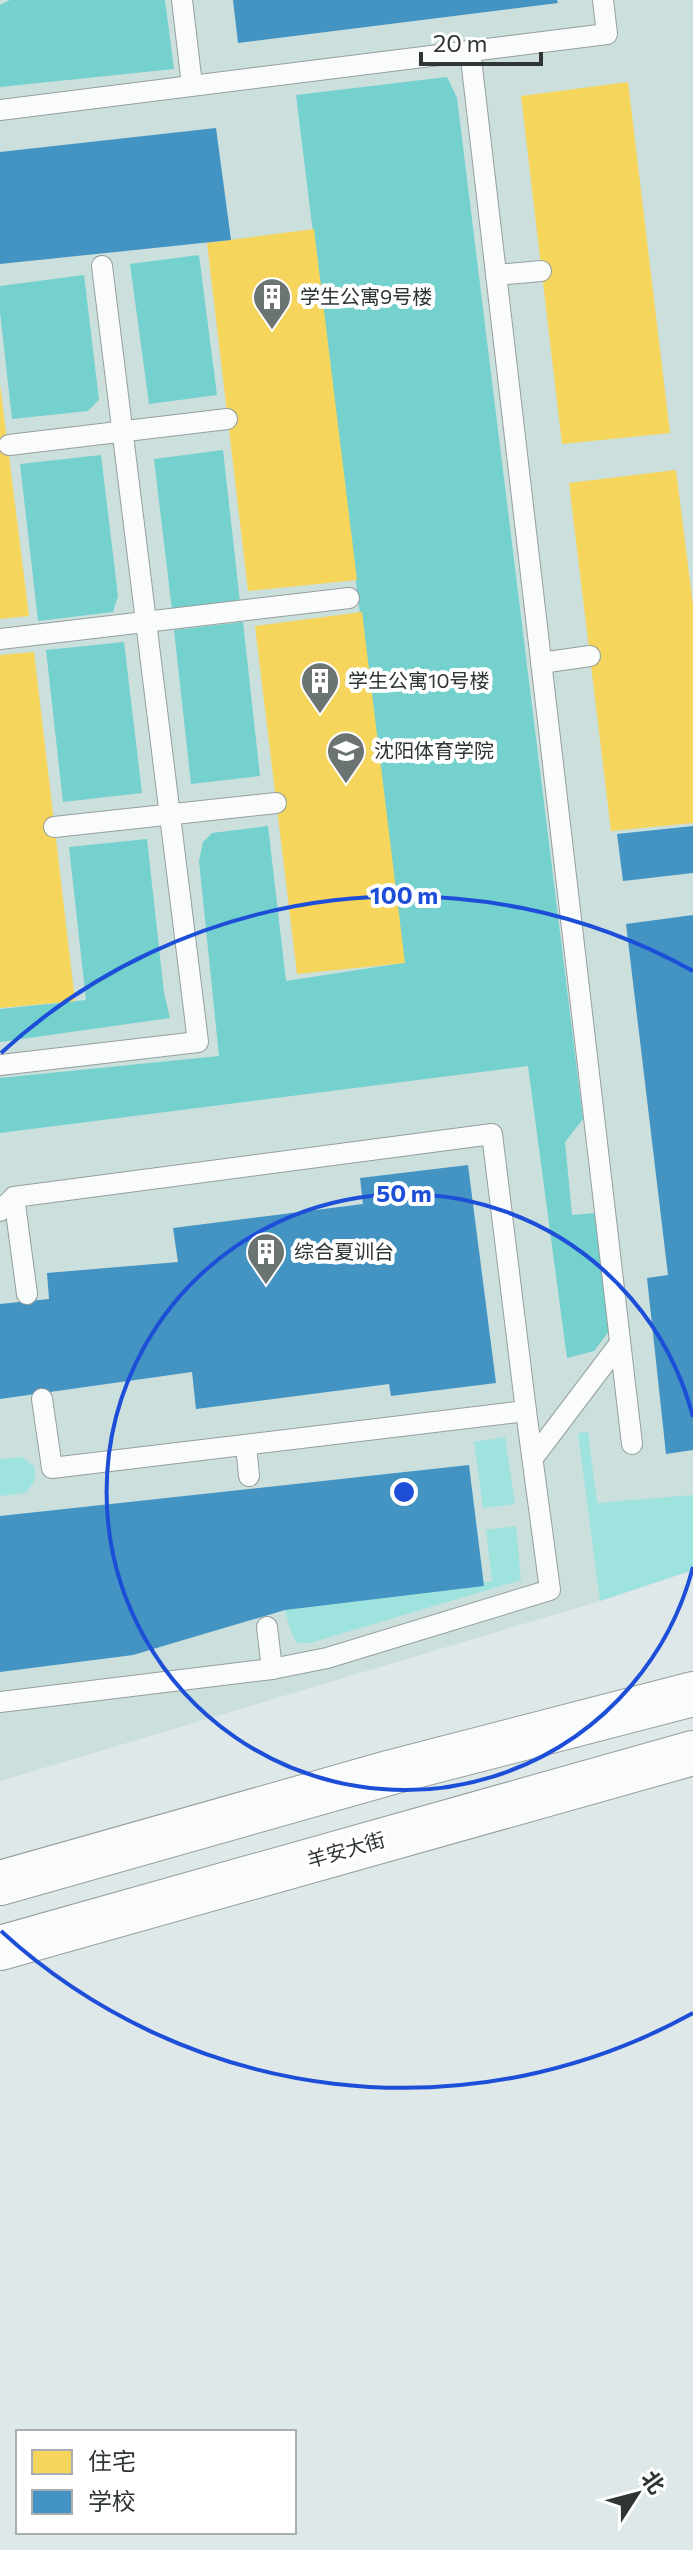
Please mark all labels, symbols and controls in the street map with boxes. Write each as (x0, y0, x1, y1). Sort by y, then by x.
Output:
scale bar (421, 16, 541, 66)
text: 20 m (433, 28, 487, 57)
building icon: 学生公寓9号楼 (251, 276, 293, 331)
place label: 学生公寓9号楼 (300, 284, 432, 308)
building icon: 学生公寓10号楼 (299, 660, 341, 715)
place label: 学生公寓10号楼 (348, 668, 490, 692)
school or university icon: 沈阳体育学院 (325, 730, 367, 785)
place label: 沈阳体育学院 (374, 738, 494, 762)
text: 100 m (370, 880, 438, 909)
text: 50 m (376, 1178, 432, 1207)
building icon: 综合夏训台 (245, 1231, 287, 1286)
place label: 综合夏训台 (294, 1239, 394, 1263)
centre of rings (390, 1478, 418, 1506)
street label: 羊安大街 (304, 1826, 387, 1872)
legend (16, 2430, 296, 2534)
text: 住宅 (88, 2446, 136, 2475)
north arrow (597, 2454, 677, 2534)
text: 北 (636, 2465, 671, 2499)
text: 学校 (88, 2486, 136, 2515)

